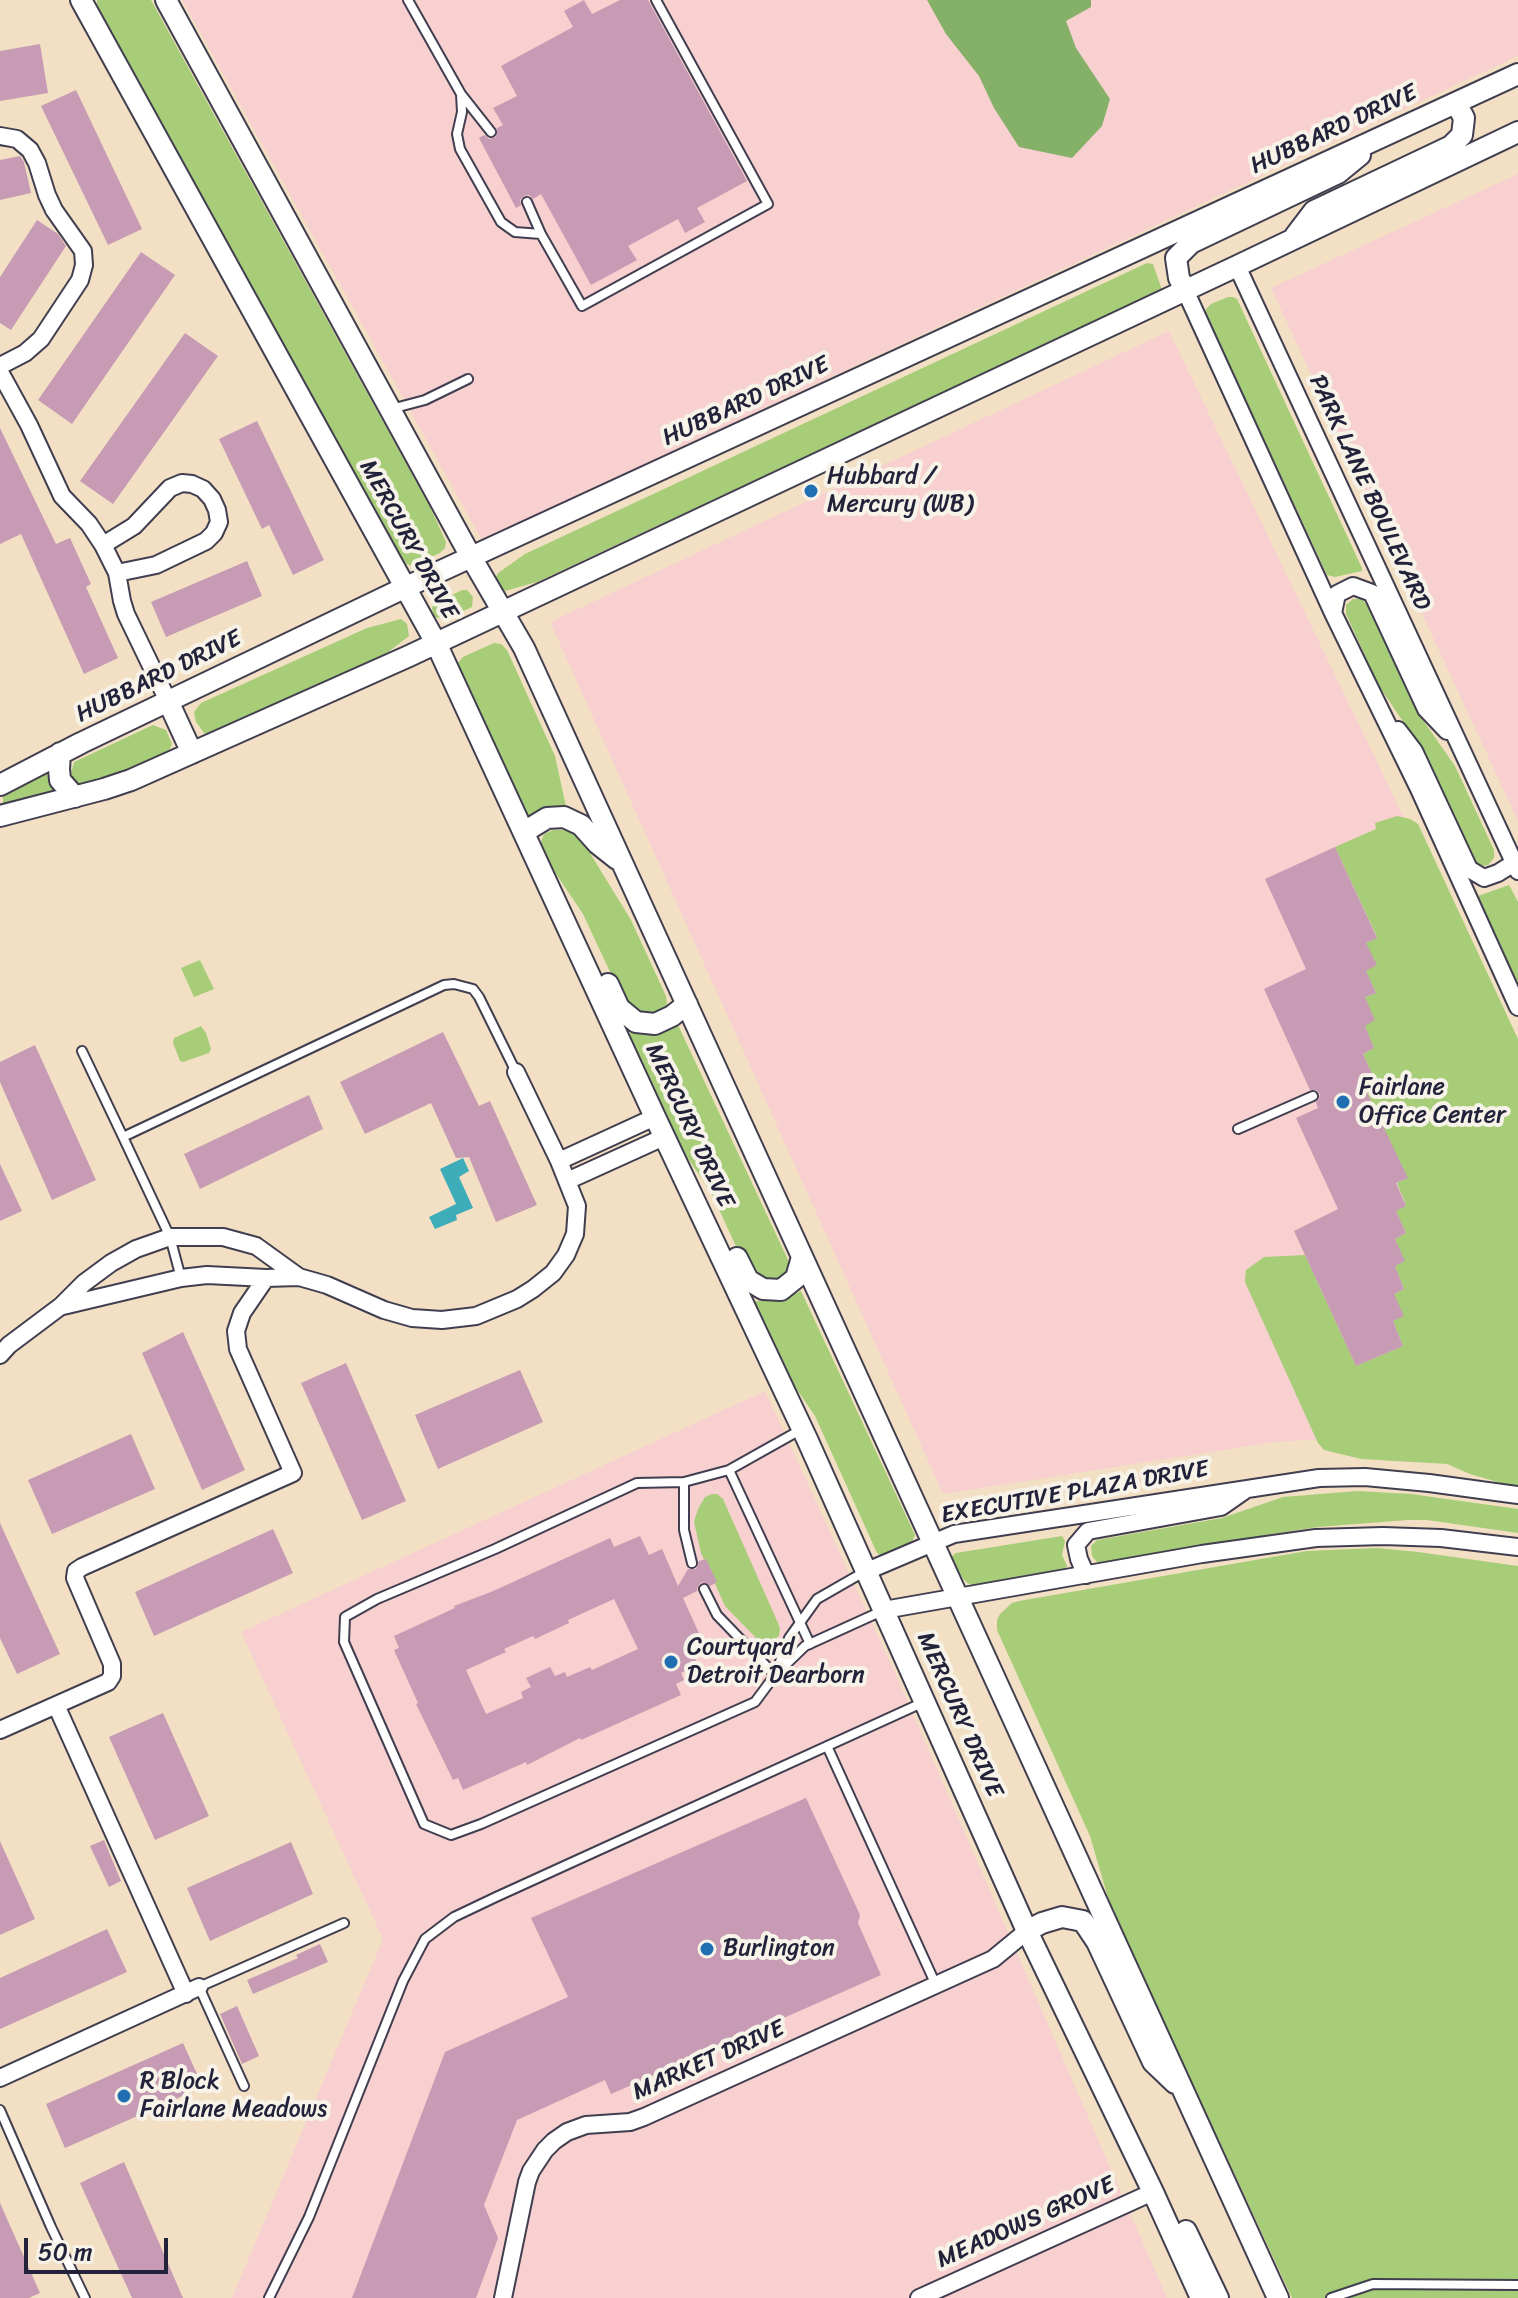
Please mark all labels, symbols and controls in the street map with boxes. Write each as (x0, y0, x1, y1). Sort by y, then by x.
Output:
street label: HUBBARD DRIVE (1246, 79, 1422, 181)
street label: HUBBARD DRIVE (658, 351, 834, 453)
street label: PARK LANE BOULEVARD (1302, 371, 1436, 615)
street label: MERCURY DRIVE (352, 455, 464, 625)
place label: Hubbard / Mercury (WB) (827, 463, 973, 519)
marker: Hubbard / Mercury (WB) (802, 482, 820, 500)
street label: HUBBARD DRIVE (72, 625, 246, 729)
street label: MERCURY DRIVE (638, 1039, 740, 1213)
place label: Fairlane Office Center (1359, 1074, 1506, 1130)
marker: Fairlane Office Center (1334, 1093, 1352, 1111)
street label: EXECUTIVE PLAZA DRIVE (939, 1455, 1211, 1531)
street label: MERCURY DRIVE (910, 1628, 1008, 1802)
place label: Courtyard Detroit Dearborn (687, 1634, 865, 1690)
marker: Courtyard Detroit Dearborn (662, 1653, 680, 1671)
place label: Burlington (723, 1935, 835, 1963)
marker: Burlington (698, 1940, 716, 1958)
street label: MARKET DRIVE (629, 2015, 789, 2107)
place label: R Block Fairlane Meadows (140, 2068, 327, 2124)
marker: R Block Fairlane Meadows (115, 2087, 133, 2105)
street label: MEADOWS GROVE (933, 2171, 1119, 2275)
scale bar (28, 2222, 172, 2272)
text: 50 m (38, 2231, 93, 2273)

